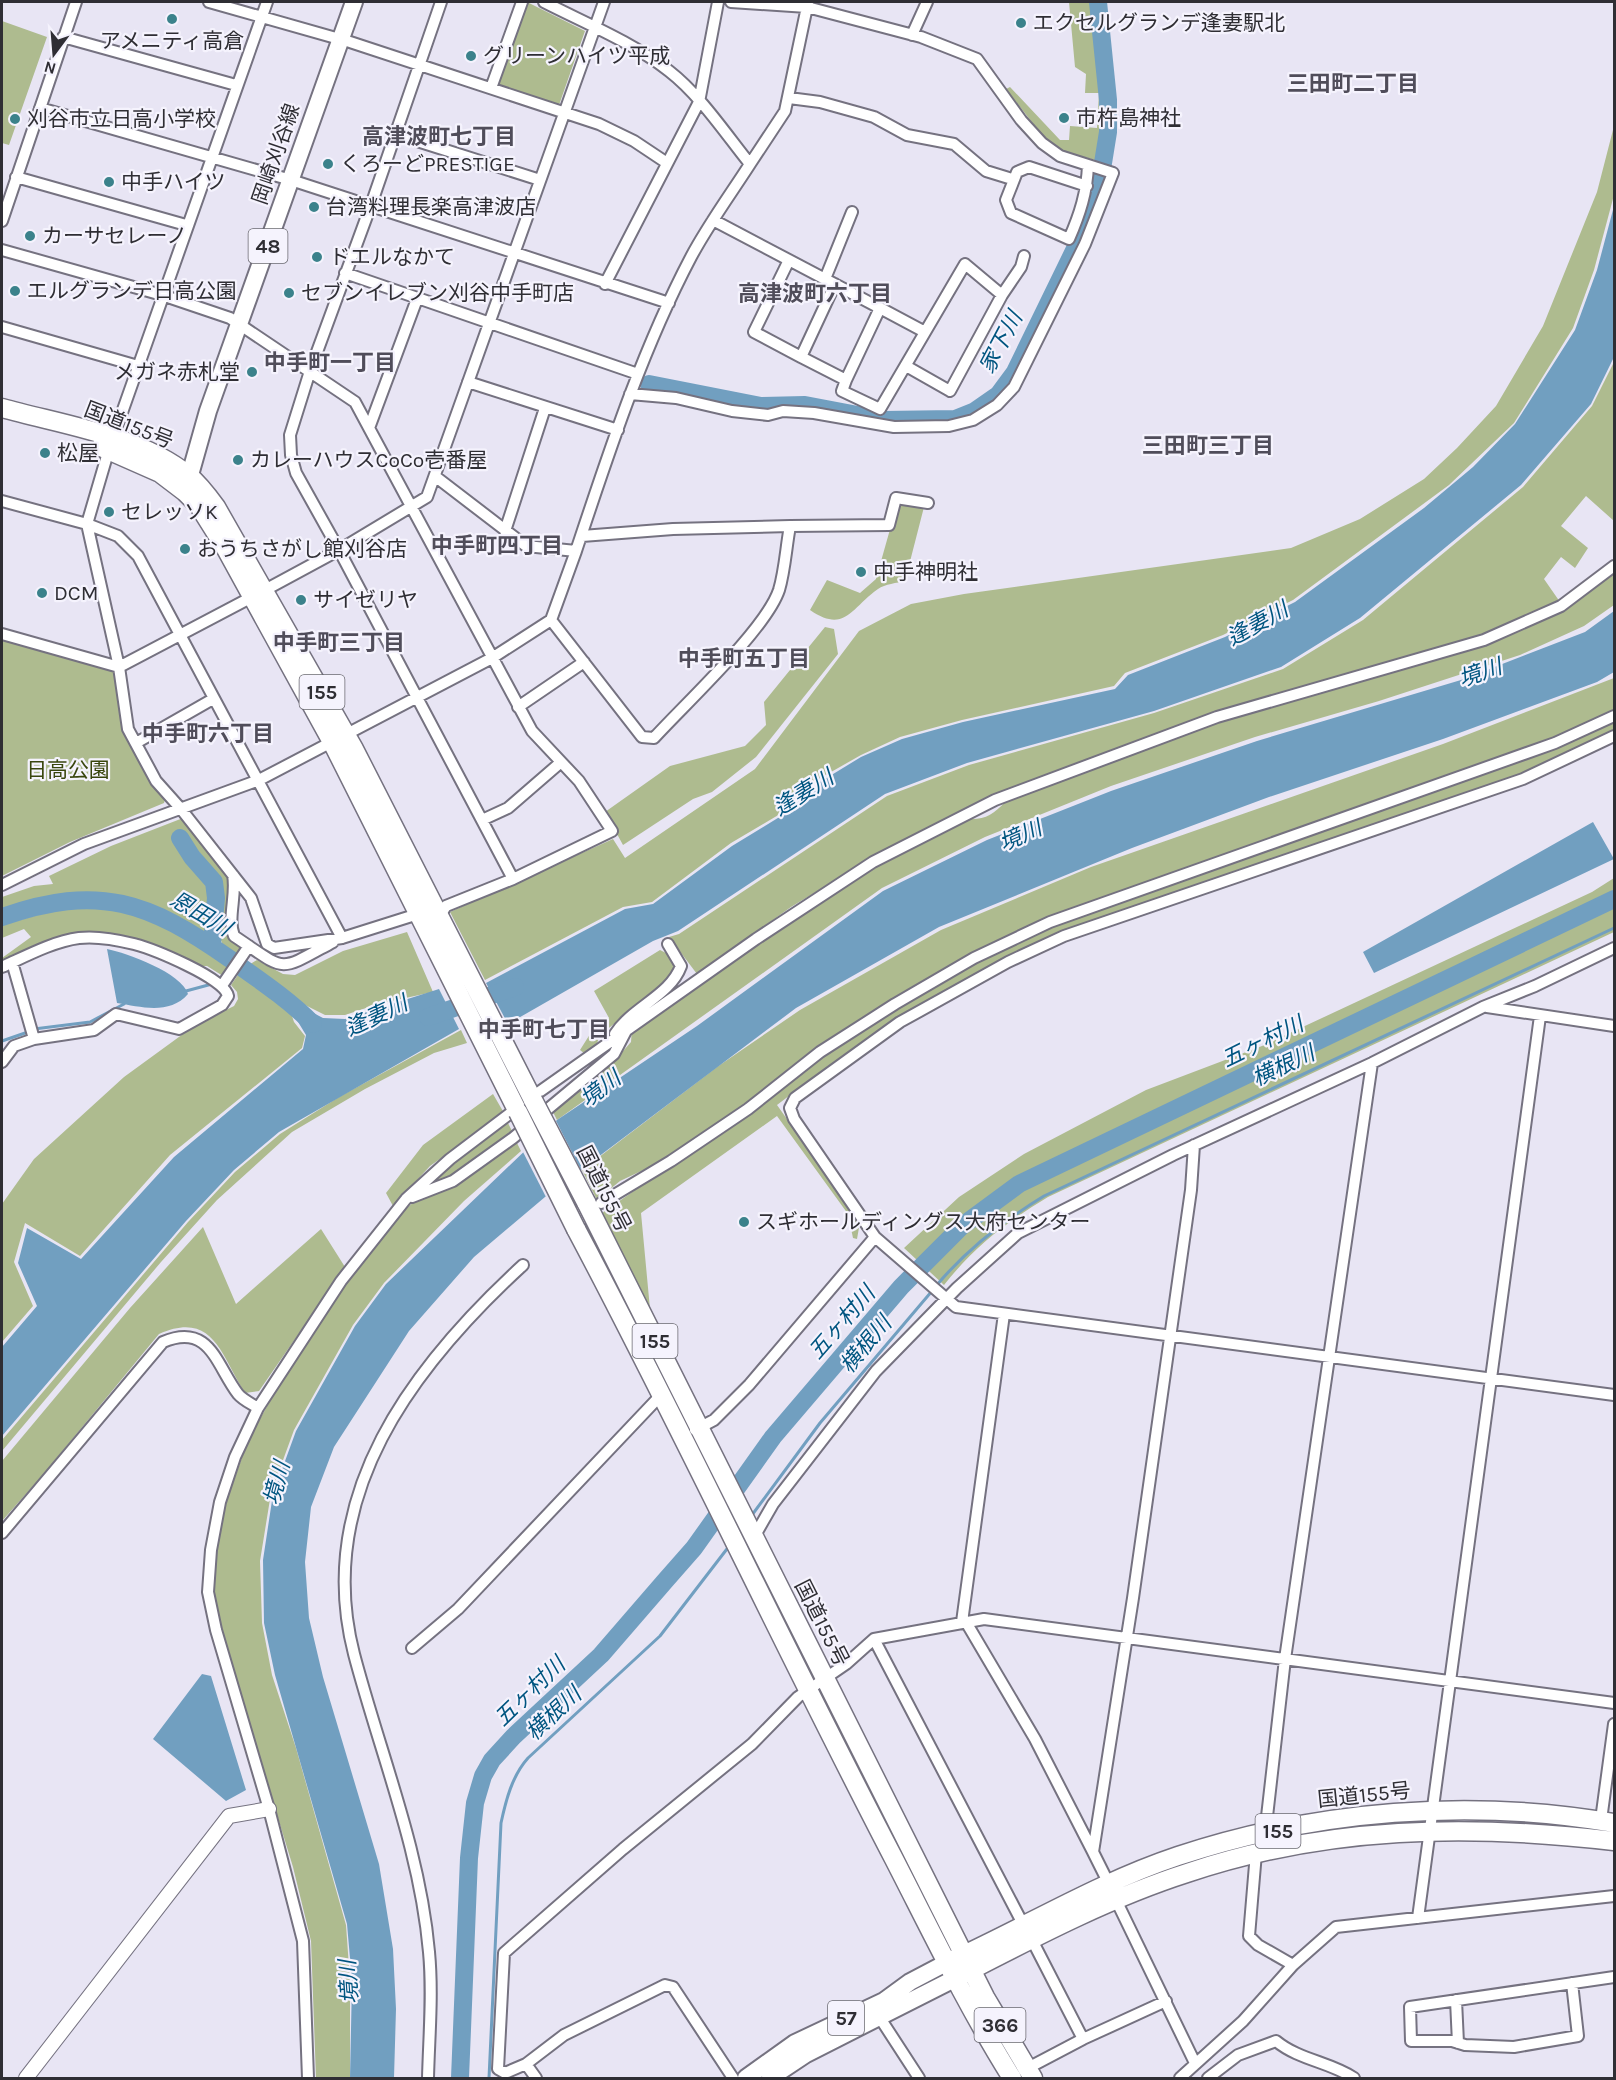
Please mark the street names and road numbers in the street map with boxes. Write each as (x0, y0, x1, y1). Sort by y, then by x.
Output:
street label: 岡崎刈谷線 (248, 100, 304, 208)
road number: 48 (248, 229, 288, 263)
street label: 国道155号 (81, 397, 177, 453)
road number: 155 (300, 675, 344, 709)
street label: 国道155号 (572, 1142, 636, 1236)
road number: 155 (632, 1324, 678, 1358)
street label: 国道155号 (790, 1576, 854, 1670)
street label: 国道155号 (1316, 1778, 1412, 1812)
road number: 155 (1256, 1814, 1300, 1848)
road number: 57 (828, 2001, 864, 2035)
road number: 366 (974, 2008, 1026, 2042)

